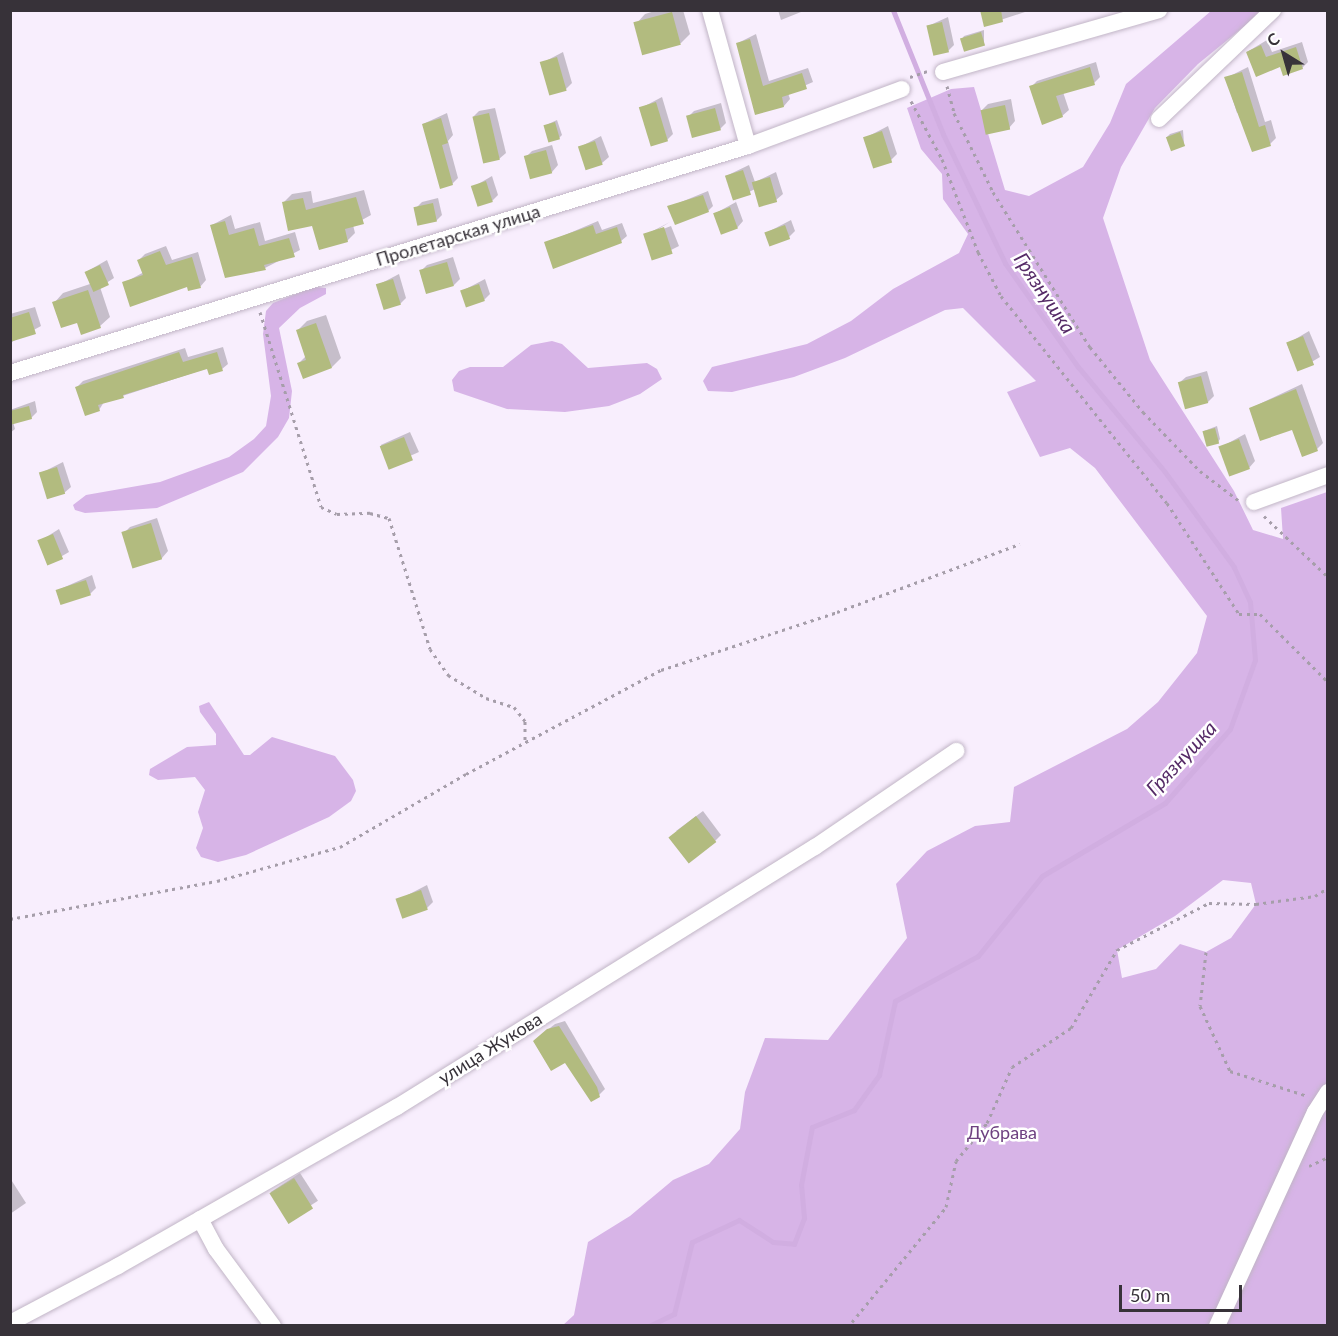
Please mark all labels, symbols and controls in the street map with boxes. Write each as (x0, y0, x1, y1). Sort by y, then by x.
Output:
north arrow (1254, 24, 1314, 84)
text: С (1263, 28, 1283, 50)
street label: Пролетарская улица (373, 200, 543, 270)
water label: Грязнушка (1009, 248, 1081, 338)
water label: Грязнушка (1141, 716, 1221, 800)
street label: улица Жукова (434, 1008, 546, 1088)
park label: Дубрава (967, 1121, 1037, 1143)
scale bar (1122, 1273, 1245, 1311)
text: 50 m (1130, 1284, 1170, 1306)

